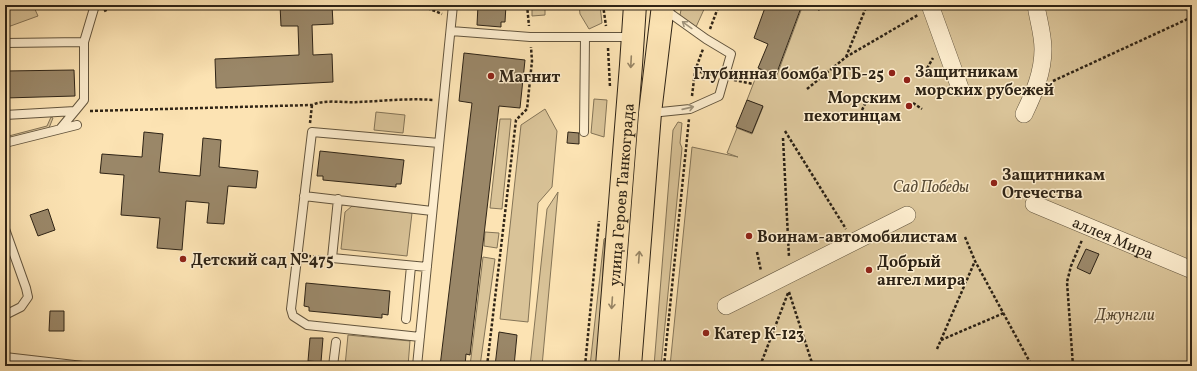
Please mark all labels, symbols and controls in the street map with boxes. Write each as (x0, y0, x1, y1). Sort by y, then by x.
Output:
one-way arrow (682, 21, 693, 29)
one-way arrow (628, 55, 635, 68)
place label: Защитникам морских рубежей (915, 62, 1054, 102)
place label: Глубинная бомба РГБ-25 (693, 64, 884, 86)
place label: Магнит (499, 67, 560, 89)
marker: Глубинная бомба РГБ-25 (887, 68, 897, 78)
marker: Магнит (486, 71, 496, 81)
marker: Защитникам морских рубежей (902, 75, 912, 85)
place label: Морским пехотинцам (804, 88, 901, 128)
marker: Морским пехотинцам (904, 101, 914, 111)
street label: улица Героев Танкограда (604, 102, 641, 287)
one-way arrow (682, 104, 695, 112)
place label: Защитникам Отечества (1002, 165, 1105, 205)
park label: Сад Победы (893, 177, 969, 199)
marker: Защитникам Отечества (989, 178, 999, 188)
street label: аллея Мира (1068, 212, 1157, 266)
place label: Воинам-автомобилистам (757, 227, 957, 249)
marker: Воинам-автомобилистам (744, 231, 754, 241)
place label: Детский сад №475 (191, 250, 334, 272)
one-way arrow (635, 251, 642, 264)
place label: Добрый ангел мира (877, 252, 966, 292)
marker: Детский сад №475 (178, 254, 188, 264)
marker: Добрый ангел мира (864, 265, 874, 275)
one-way arrow (609, 296, 616, 309)
park label: Джунгли (1094, 305, 1155, 327)
place label: Катер К-123 (714, 324, 804, 346)
marker: Катер К-123 (701, 328, 711, 338)

